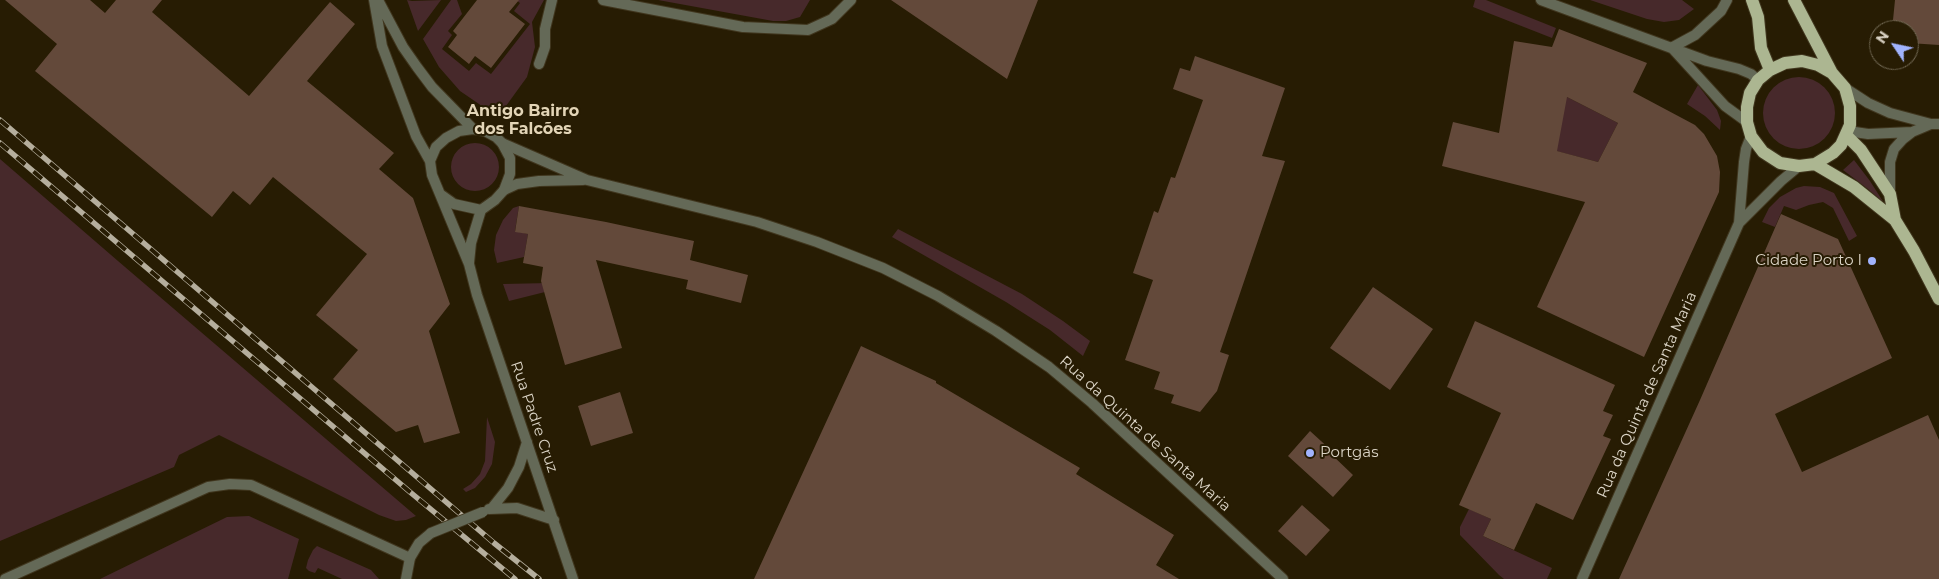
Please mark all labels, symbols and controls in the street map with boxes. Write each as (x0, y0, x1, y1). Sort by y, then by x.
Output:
north arrow (1869, 20, 1919, 70)
text: N (1872, 27, 1893, 47)
district label: Antigo Bairro dos Falcões (467, 101, 579, 139)
place label: Cidade Porto I (1755, 252, 1862, 270)
marker: Cidade Porto I (1866, 255, 1878, 267)
street label: Rua da Quinta de Santa Maria (1593, 289, 1701, 501)
street label: Rua da Quinta de Santa Maria (1056, 352, 1234, 516)
street label: Rua Padre Cruz (507, 359, 561, 475)
place label: Portgás (1320, 444, 1378, 462)
marker: Portgás (1304, 447, 1316, 459)

